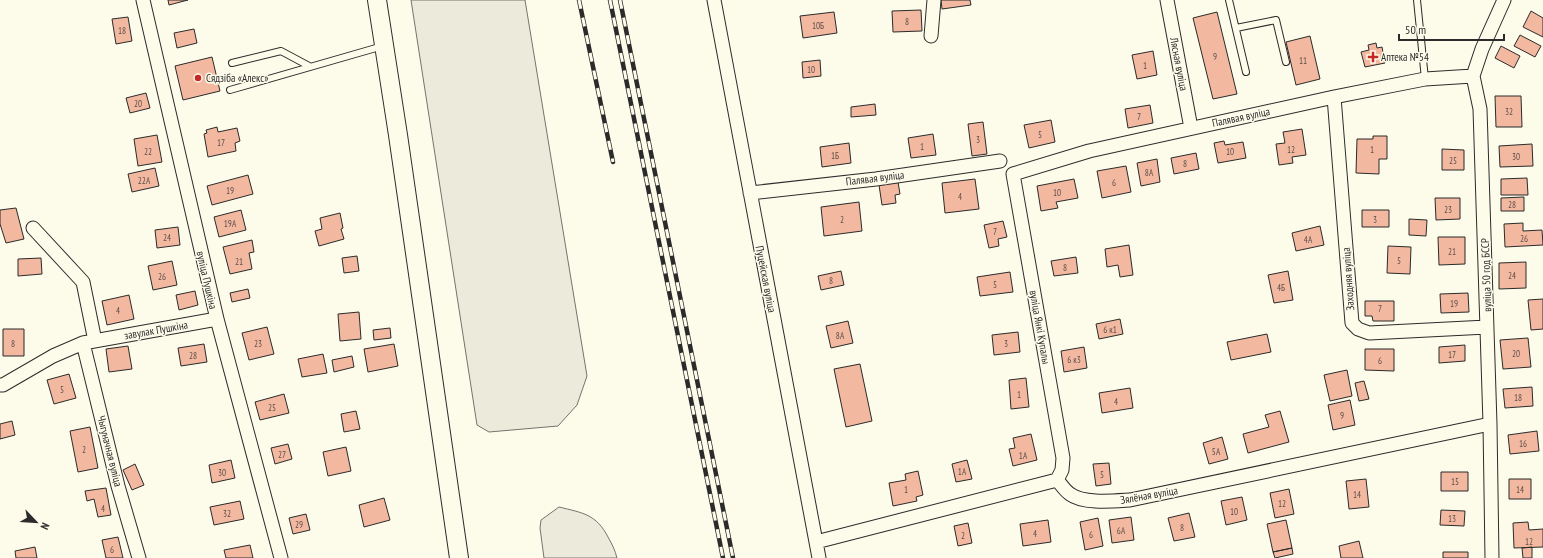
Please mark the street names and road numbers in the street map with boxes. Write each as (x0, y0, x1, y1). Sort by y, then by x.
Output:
street label: Лясная вуліца (1167, 35, 1191, 92)
street label: Палявая вуліца (1211, 104, 1271, 130)
street label: Палявая вуліца (845, 167, 905, 189)
street label: вуліца 50 год БССР (1478, 238, 1494, 312)
street label: Пуцейская вуліца (753, 244, 779, 314)
street label: Заходняя вуліца (1339, 247, 1357, 311)
street label: вуліца Пушкіна (194, 250, 220, 310)
street label: вуліца Янкі Купалы (1027, 289, 1053, 365)
street label: завулак Пушкіна (123, 318, 189, 342)
street label: Чыгуначная вуліца (94, 414, 126, 488)
street label: Зялёная вуліца (1119, 483, 1179, 507)

